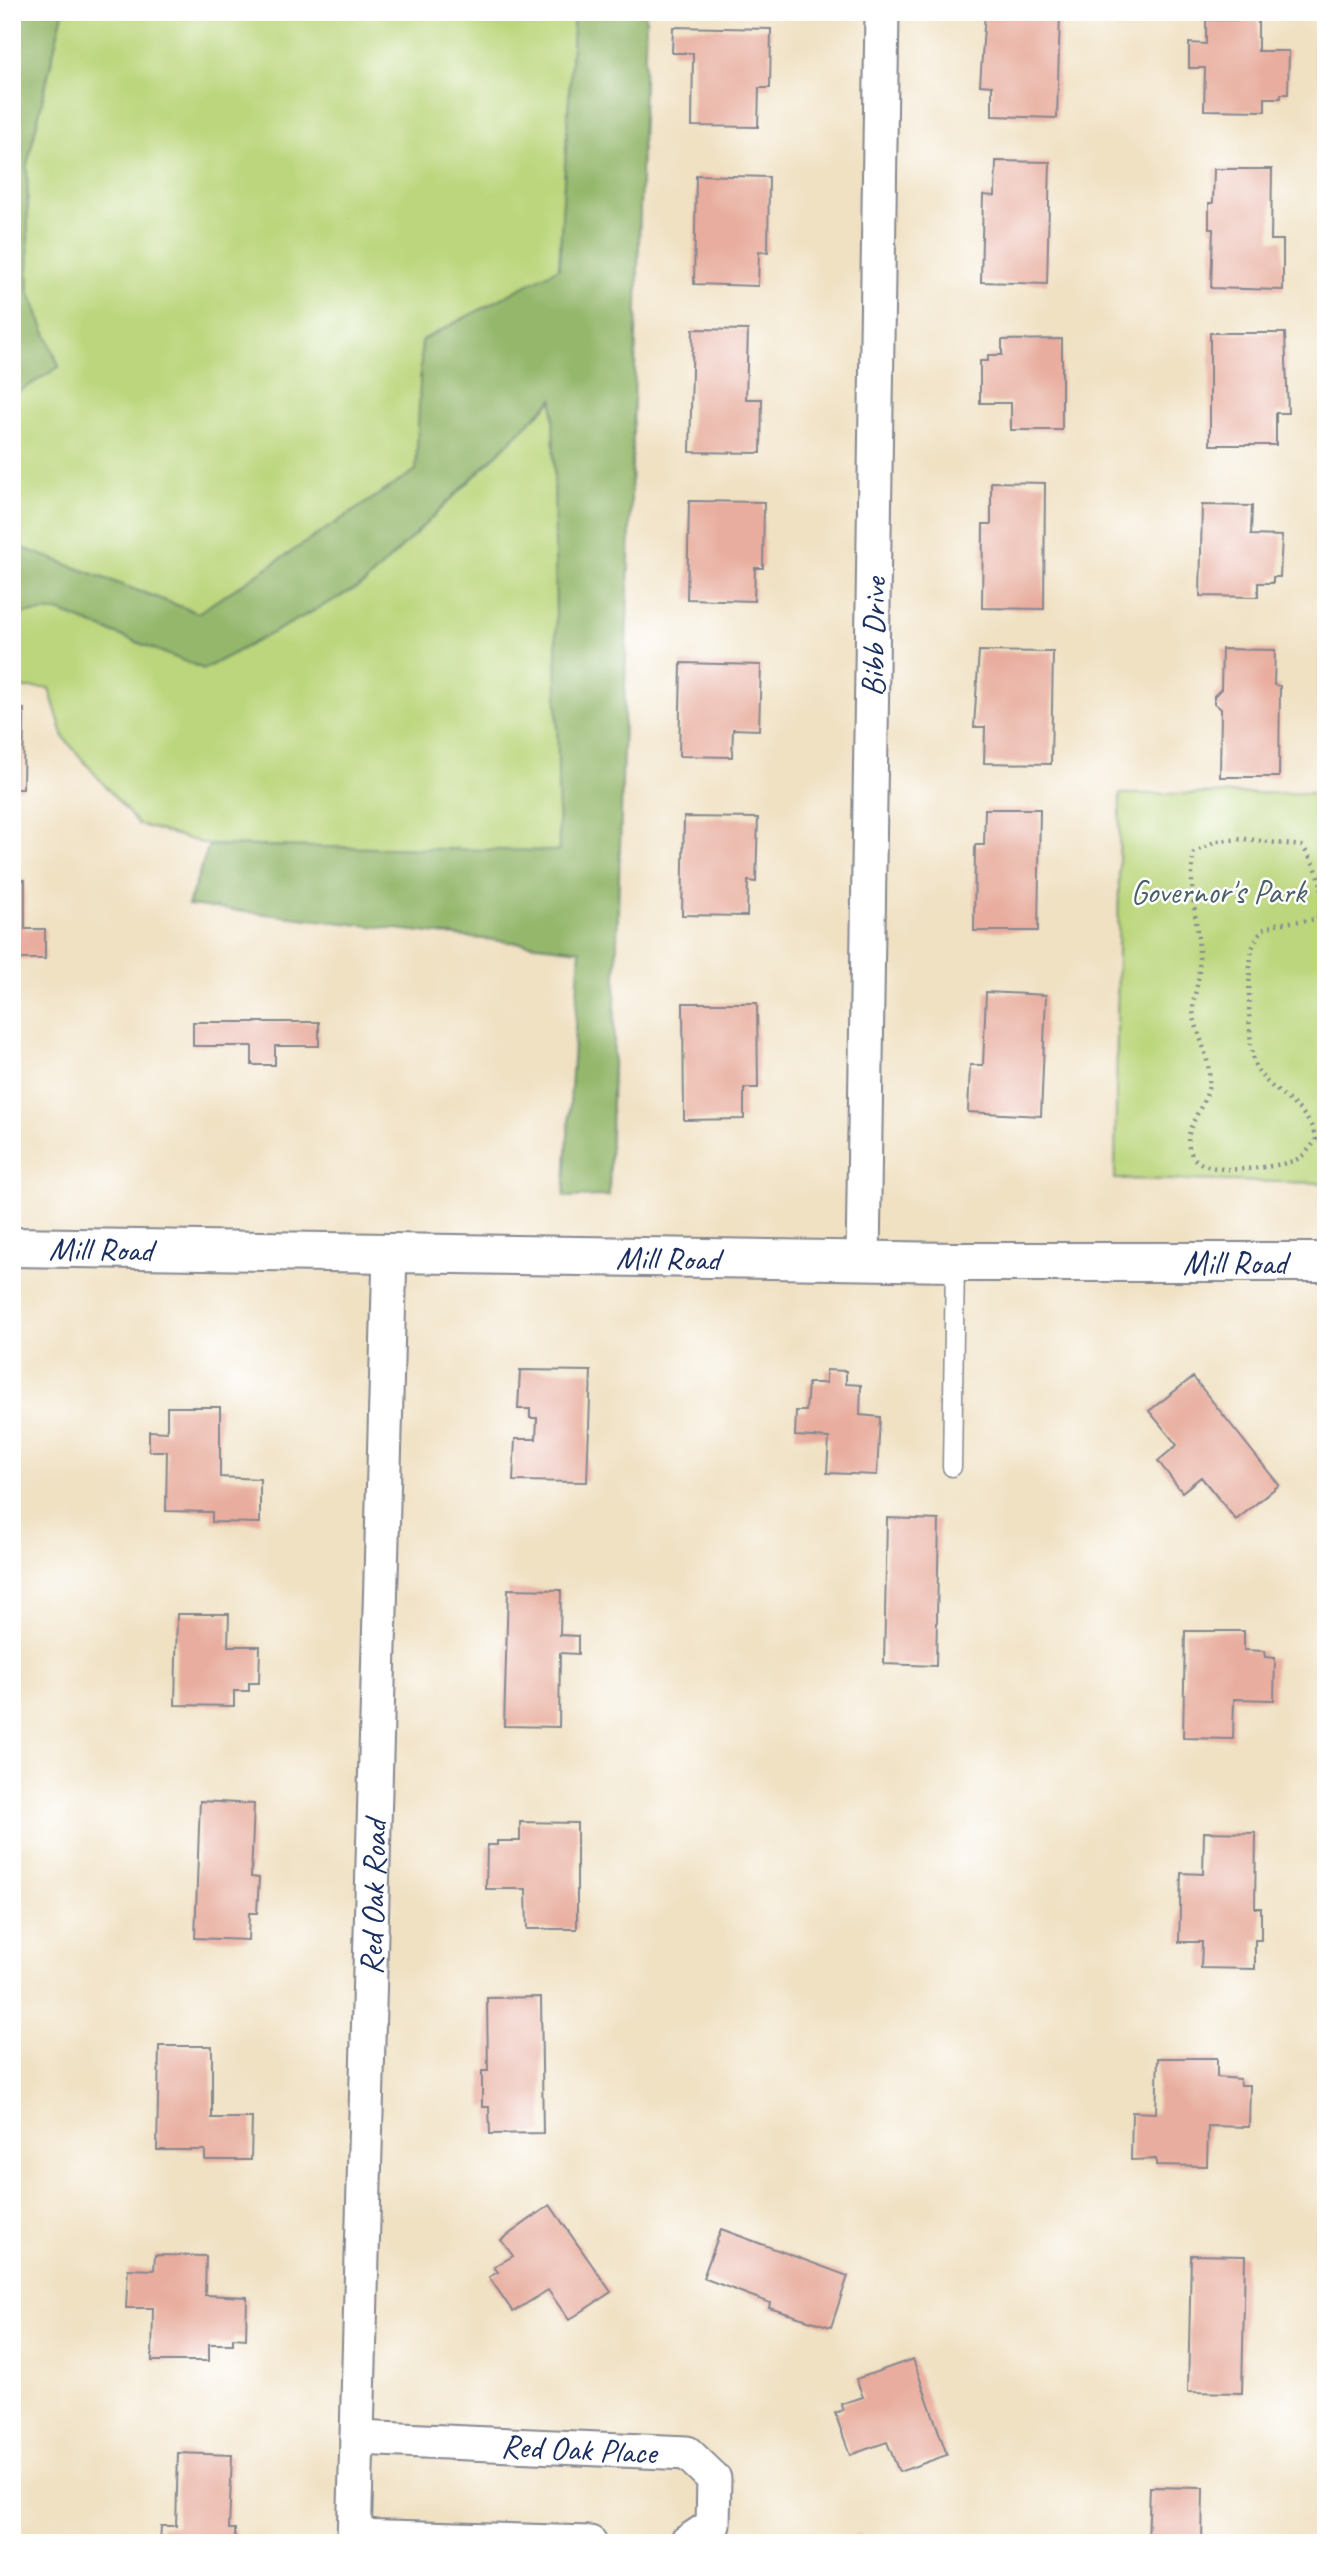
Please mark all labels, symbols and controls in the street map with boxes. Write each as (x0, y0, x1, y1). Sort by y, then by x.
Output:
street label: Bibb Drive (852, 575, 895, 697)
park label: Governor's Park (1130, 871, 1308, 913)
street label: Mill Road (49, 1228, 158, 1271)
street label: Mill Road (616, 1237, 725, 1280)
street label: Mill Road (1183, 1242, 1292, 1284)
street label: Red Oak Road (350, 1814, 396, 1975)
street label: Red Oak Place (500, 2425, 660, 2474)

